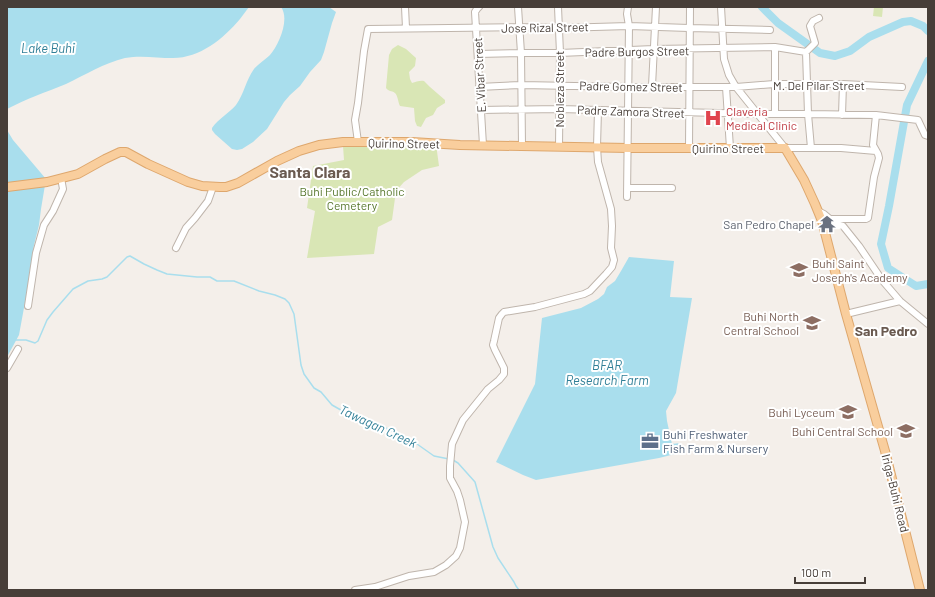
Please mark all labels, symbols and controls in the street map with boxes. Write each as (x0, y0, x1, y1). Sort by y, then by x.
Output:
street label: Jose Rizal Street (501, 19, 589, 35)
street label: E. Vibar Street (470, 37, 488, 113)
water label: Lake Buhi (21, 40, 76, 56)
street label: Padre Burgos Street (585, 43, 689, 59)
street label: Nobleza Street (552, 51, 566, 128)
street label: Padre Gomez Street (579, 78, 683, 94)
street label: M. Del Pilar Street (773, 78, 865, 92)
street label: Padre Zamora Street (577, 102, 685, 120)
place label: Claveria Medical Clinic (726, 104, 797, 132)
hospital icon: Claveria Medical Clinic (703, 108, 723, 128)
street label: Quirino Street (368, 135, 440, 151)
street label: Quirino Street (692, 141, 764, 155)
district label: Santa Clara (270, 162, 350, 181)
park label: Buhi Public/Catholic Cemetery (299, 184, 405, 212)
temple icon: San Pedro Chapel (817, 214, 837, 234)
place label: San Pedro Chapel (723, 217, 814, 231)
place label: Buhi Saint Joseph's Academy (812, 256, 908, 284)
school or university icon: Buhi Saint Joseph's Academy (789, 260, 809, 280)
place label: Buhi North Central School (723, 309, 799, 337)
school or university icon: Buhi North Central School (802, 313, 822, 333)
district label: San Pedro (855, 322, 917, 339)
water label: BFAR Research Farm (565, 357, 649, 388)
water label: Tawagan Creek (337, 401, 420, 451)
school or university icon: Buhi Lyceum (838, 402, 858, 422)
place label: Buhi Lyceum (768, 405, 835, 419)
school or university icon: Buhi Central School (896, 421, 916, 441)
place label: Buhi Central School (792, 424, 893, 438)
place label: Buhi Freshwater Fish Farm & Nursery (663, 427, 769, 455)
office icon: Buhi Freshwater Fish Farm & Nursery (640, 431, 660, 451)
street label: Iriga-Buhi Road (880, 452, 912, 534)
scale bar (795, 559, 865, 585)
text: 100 m (801, 565, 831, 579)

